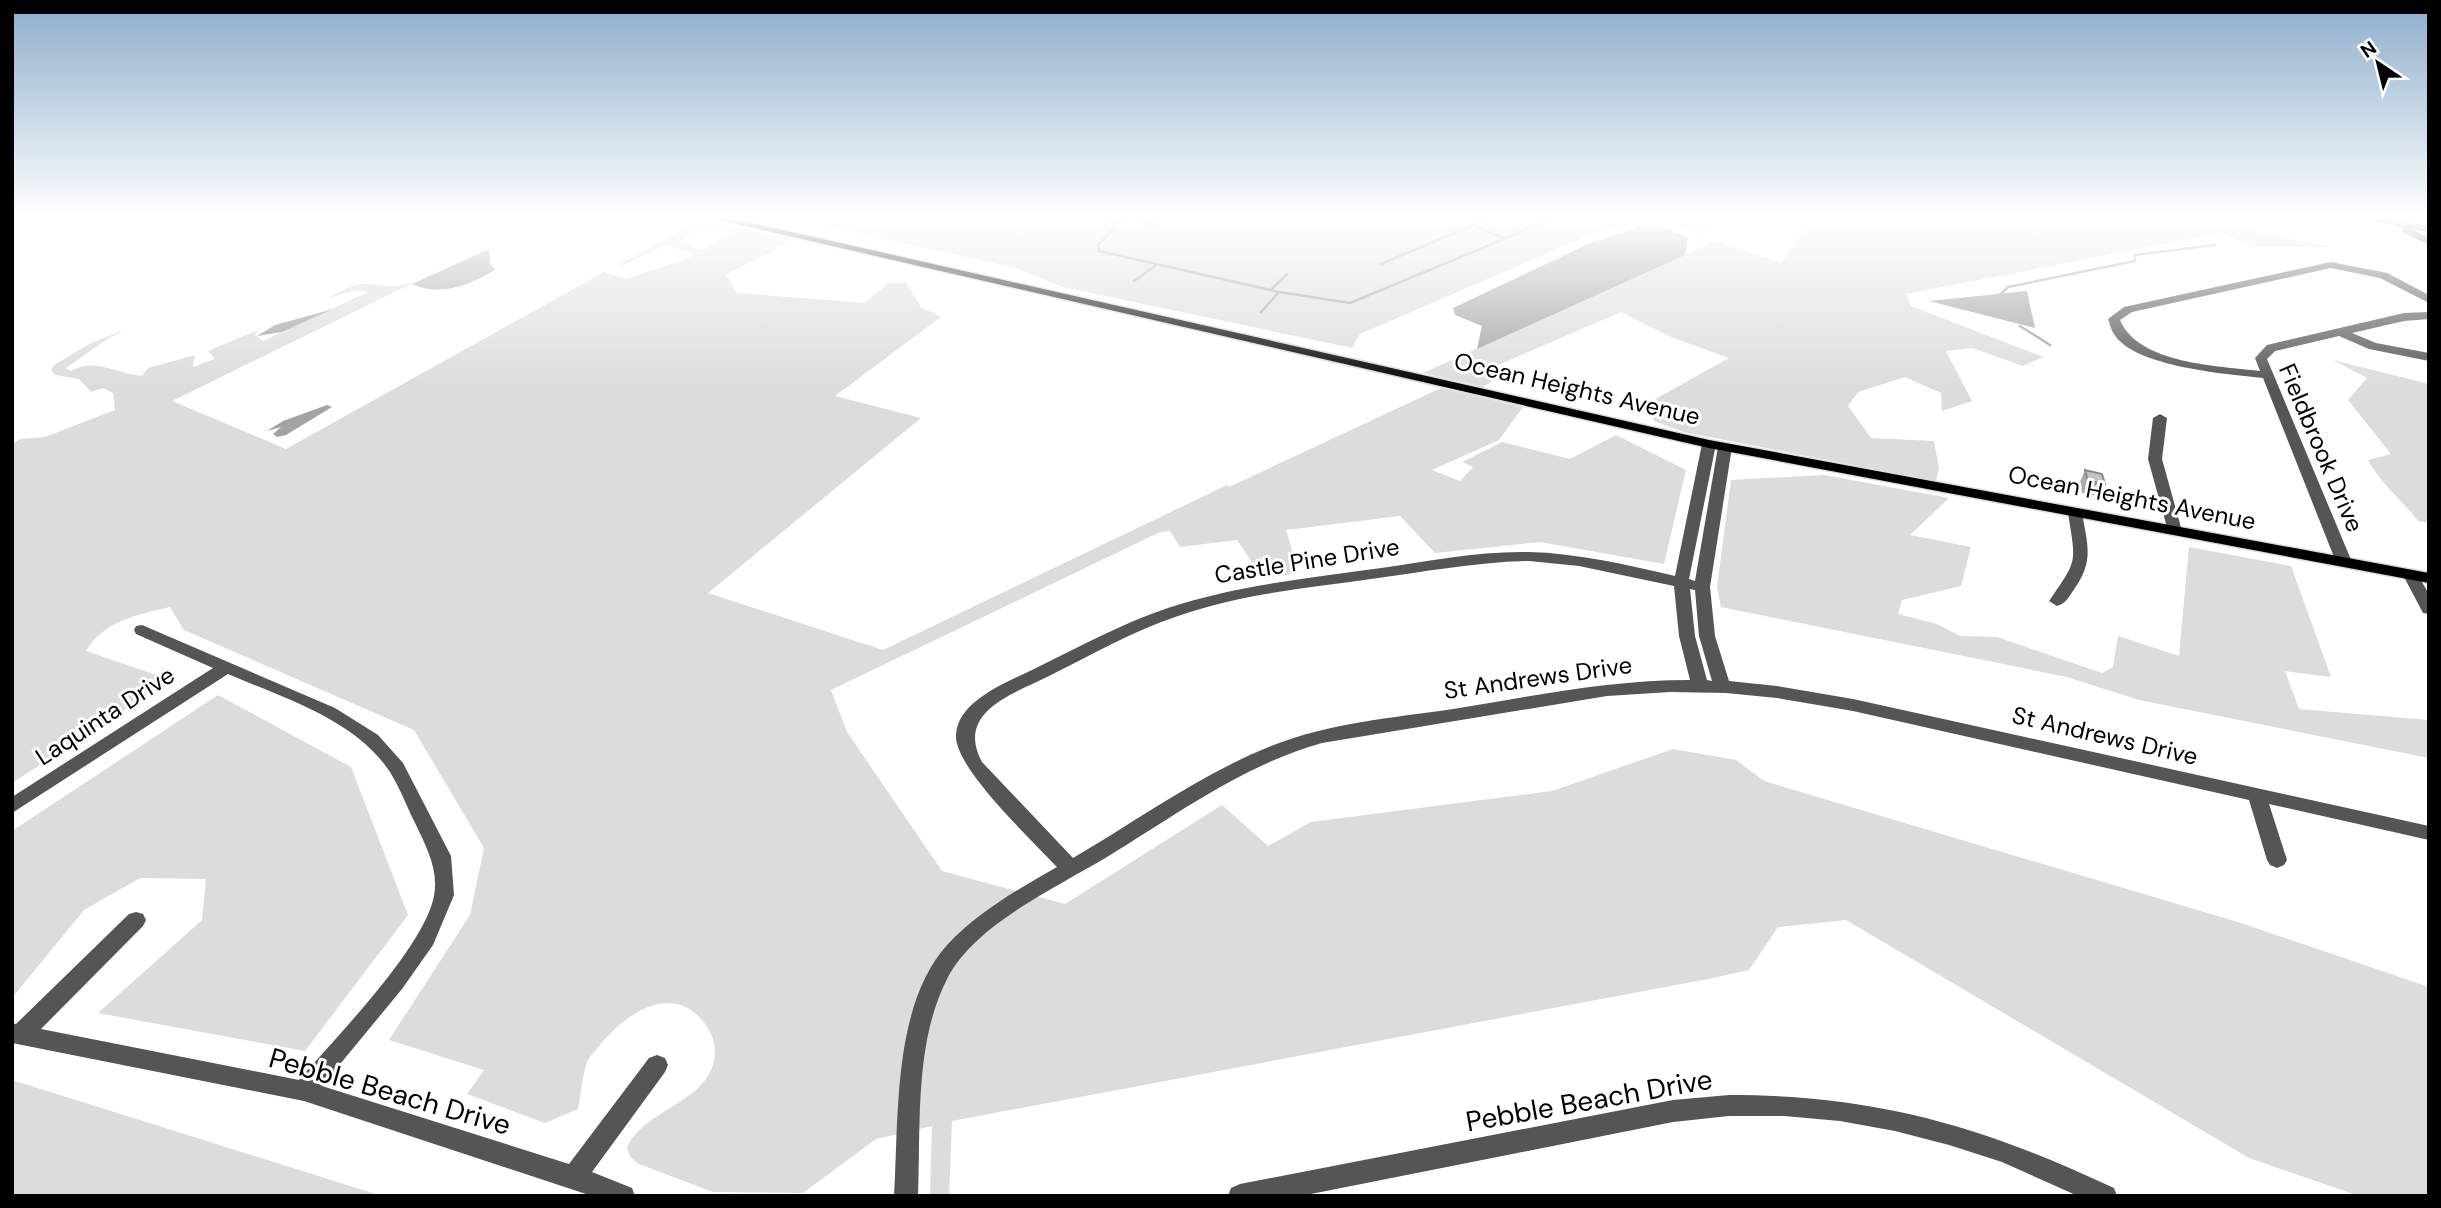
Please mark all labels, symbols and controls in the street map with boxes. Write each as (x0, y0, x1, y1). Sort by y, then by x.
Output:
north arrow (2343, 28, 2413, 98)
text: N (2356, 35, 2381, 64)
street label: Ocean Heights Avenue (1451, 345, 1703, 432)
street label: Fieldbrook Drive (2272, 359, 2371, 537)
street label: Ocean Heights Avenue (2006, 458, 2258, 537)
street label: Castle Pine Drive (1212, 531, 1402, 590)
street label: St Andrews Drive (1442, 649, 1634, 706)
street label: Laquinta Drive (29, 659, 180, 772)
street label: St Andrews Drive (2009, 699, 2201, 772)
street label: Pebble Beach Drive (265, 1039, 515, 1144)
street label: Pebble Beach Drive (1463, 1061, 1715, 1140)

